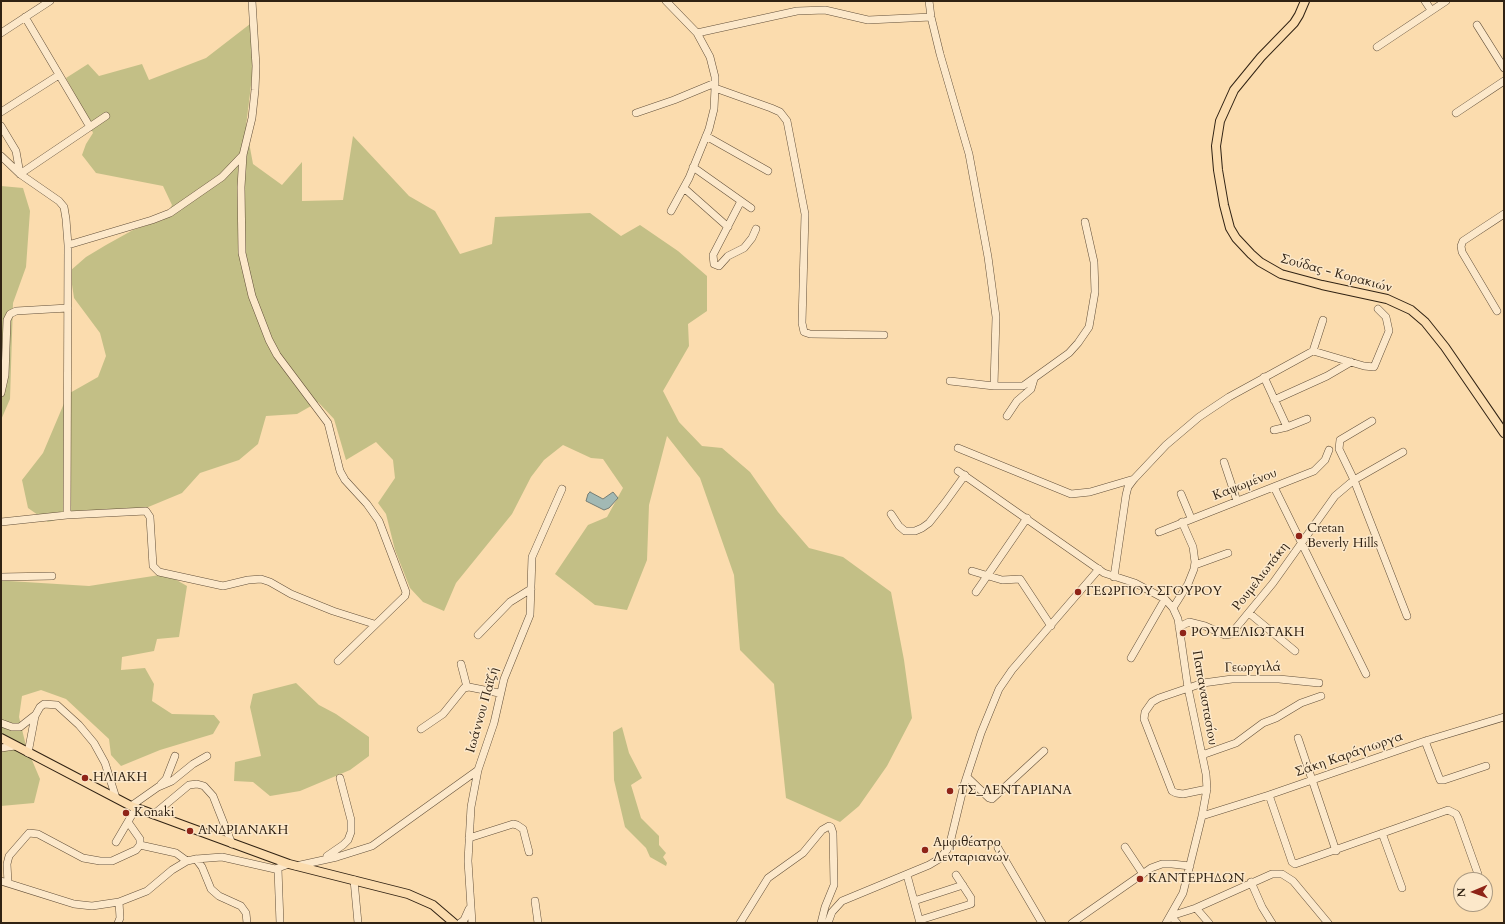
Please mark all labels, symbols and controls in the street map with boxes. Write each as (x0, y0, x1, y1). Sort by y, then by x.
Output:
street label: Σούδας - Κορακιών (1278, 252, 1394, 296)
street label: Καψωμένου (1211, 466, 1279, 504)
place label: Cretan Beverly Hills (1307, 521, 1378, 552)
marker: Cretan Beverly Hills (1294, 531, 1304, 541)
street label: Ρουμελιωτάκη (1229, 540, 1293, 614)
place label: ΓΕΩΡΓΙΟΥ ΣΓΟΥΡΟΥ (1086, 584, 1222, 600)
marker: ΓΕΩΡΓΙΟΥ ΣΓΟΥΡΟΥ (1073, 587, 1083, 597)
place label: ΡΟΥΜΕΛΙΩΤΑΚΗ (1191, 625, 1305, 641)
marker: ΡΟΥΜΕΛΙΩΤΑΚΗ (1178, 628, 1188, 638)
street label: Παπαναστασίου (1188, 649, 1220, 747)
street label: Γεωργιλά (1225, 660, 1281, 676)
street label: Ιωάννου Παϊζή (463, 665, 503, 755)
street label: Σάκη Καράγιωργα (1293, 729, 1405, 781)
place label: ΗΛΙΑΚΗ (93, 770, 147, 786)
marker: ΗΛΙΑΚΗ (80, 773, 90, 783)
place label: ΤΣ_ΛΕΝΤΑΡΙΑΝΑ (958, 783, 1072, 799)
marker: ΤΣ_ΛΕΝΤΑΡΙΑΝΑ (945, 786, 955, 796)
place label: Konaki (134, 805, 174, 821)
marker: Konaki (121, 808, 131, 818)
place label: ΑΝΔΡΙΑΝΑΚΗ (198, 823, 288, 839)
marker: ΑΝΔΡΙΑΝΑΚΗ (185, 826, 195, 836)
place label: Αμφιθέατρο Λενταριανών (933, 835, 1009, 866)
marker: Αμφιθέατρο Λενταριανών (920, 845, 930, 855)
place label: ΚΑΝΤΕΡΗΔΩΝ (1148, 871, 1245, 887)
north arrow (1453, 872, 1493, 912)
marker: ΚΑΝΤΕΡΗΔΩΝ (1135, 874, 1145, 884)
text: N (1454, 887, 1469, 897)

